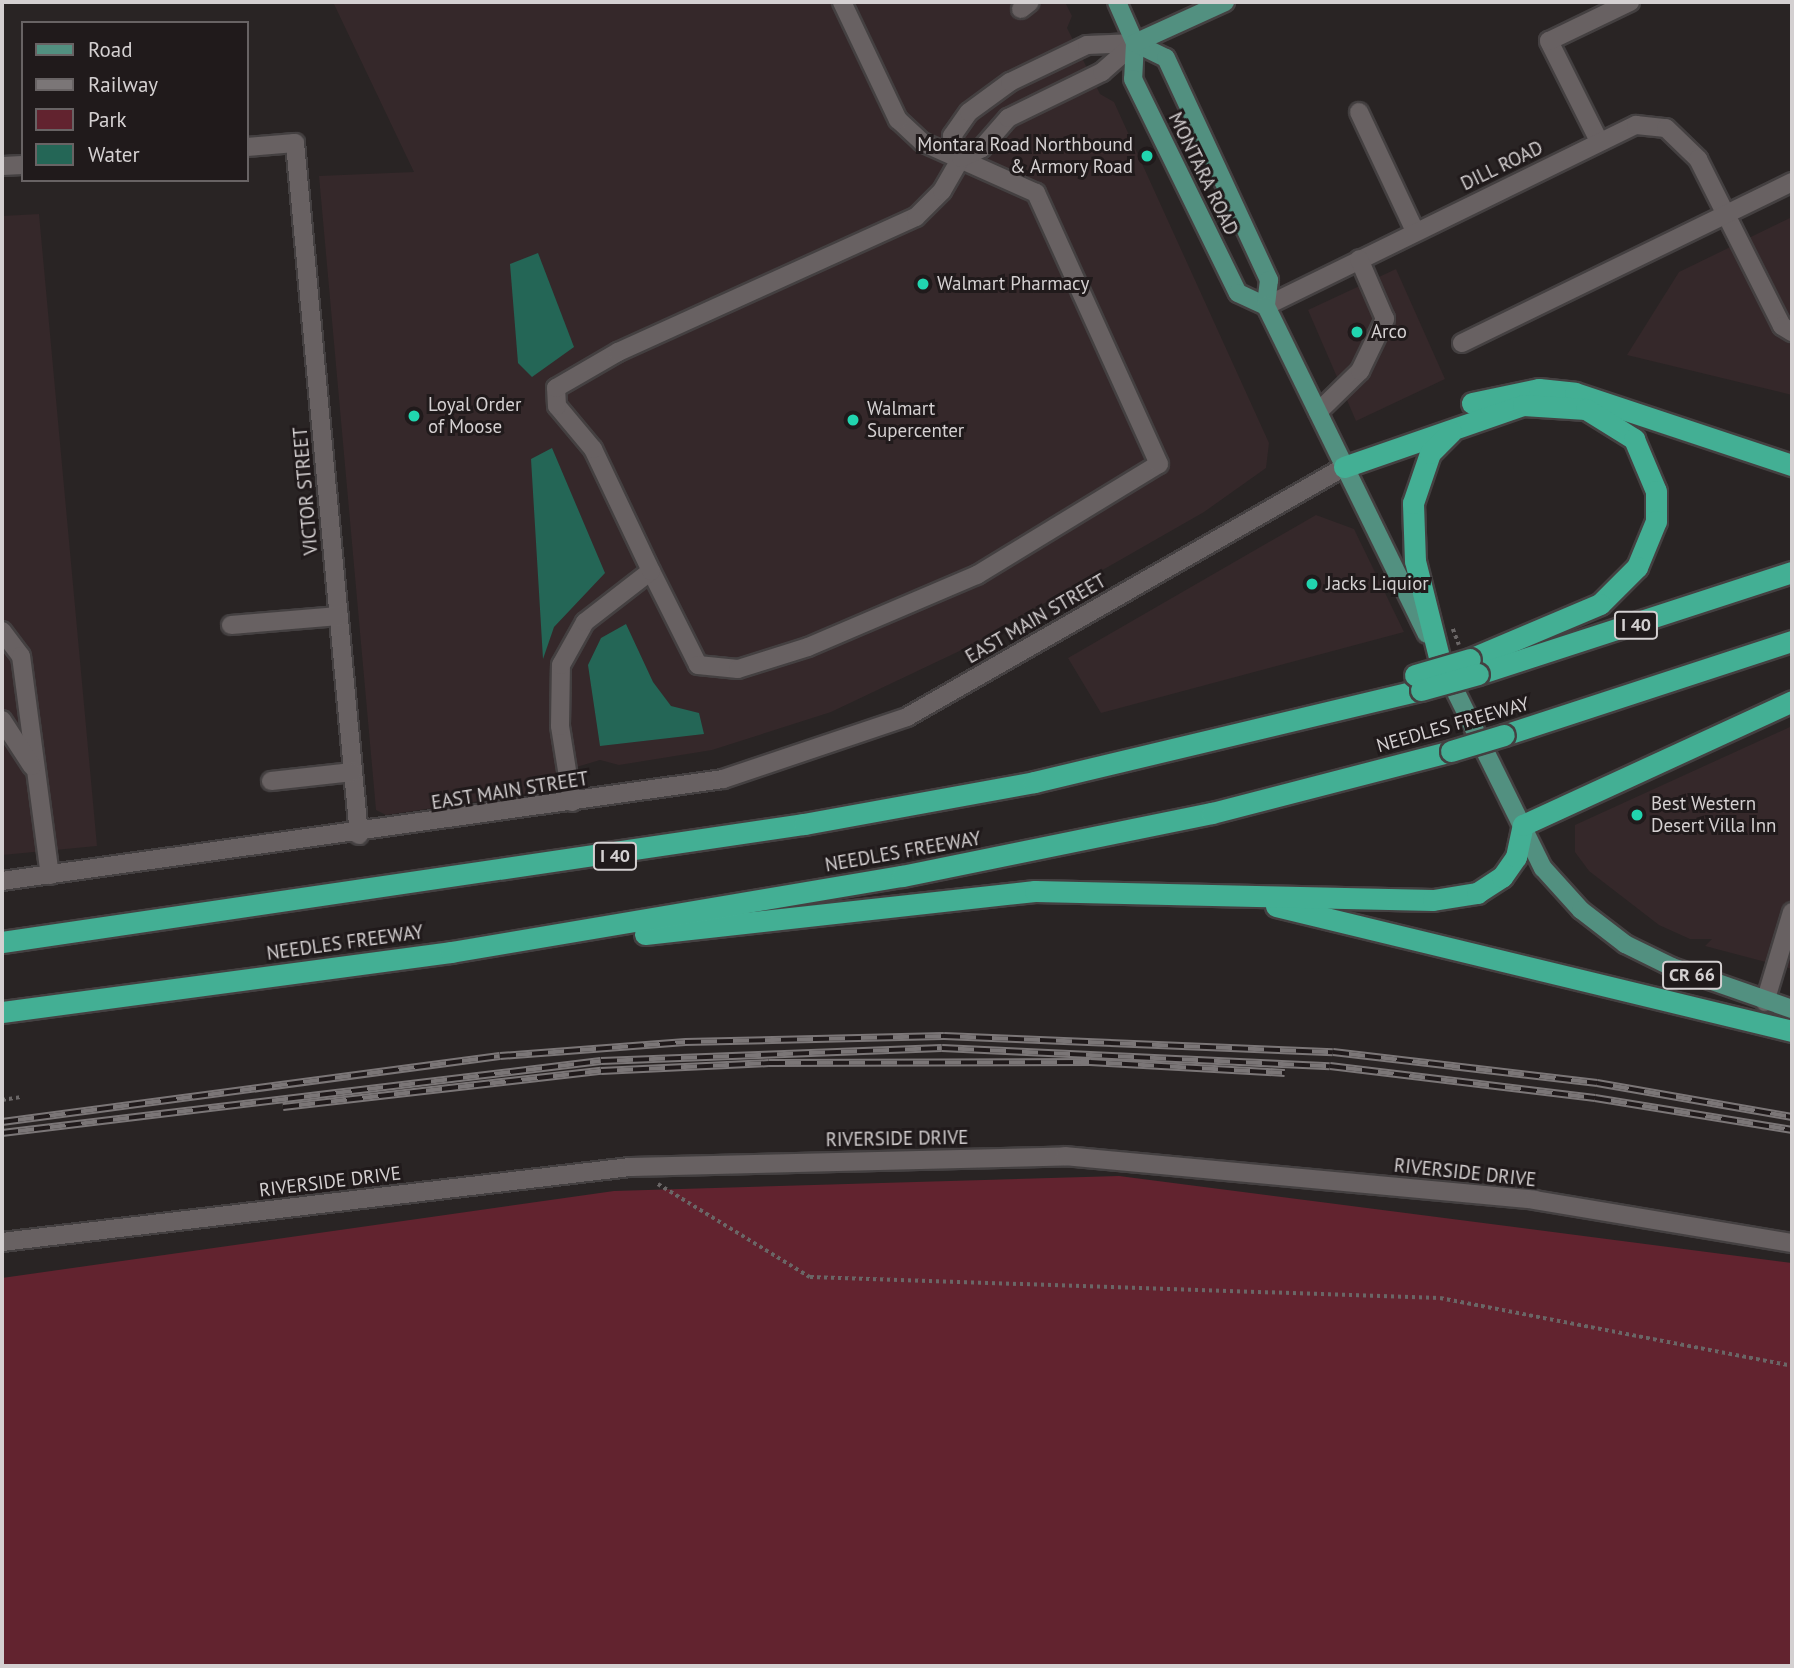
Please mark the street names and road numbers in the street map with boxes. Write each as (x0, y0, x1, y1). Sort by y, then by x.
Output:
street label: MONTARA ROAD (1163, 108, 1243, 240)
street label: DILL ROAD (1457, 136, 1547, 196)
street label: VICTOR STREET (289, 426, 323, 556)
street label: EAST MAIN STREET (961, 569, 1111, 669)
road number: I 40 (1613, 610, 1659, 640)
street label: NEEDLES FREEWAY (1374, 692, 1532, 758)
street label: EAST MAIN STREET (430, 767, 590, 815)
street label: NEEDLES FREEWAY (823, 827, 983, 877)
road number: I 40 (592, 842, 638, 870)
street label: NEEDLES FREEWAY (265, 921, 425, 965)
road number: CR 66 (1660, 960, 1724, 990)
street label: RIVERSIDE DRIVE (825, 1126, 969, 1152)
street label: RIVERSIDE DRIVE (1393, 1154, 1537, 1192)
street label: RIVERSIDE DRIVE (258, 1162, 402, 1202)

